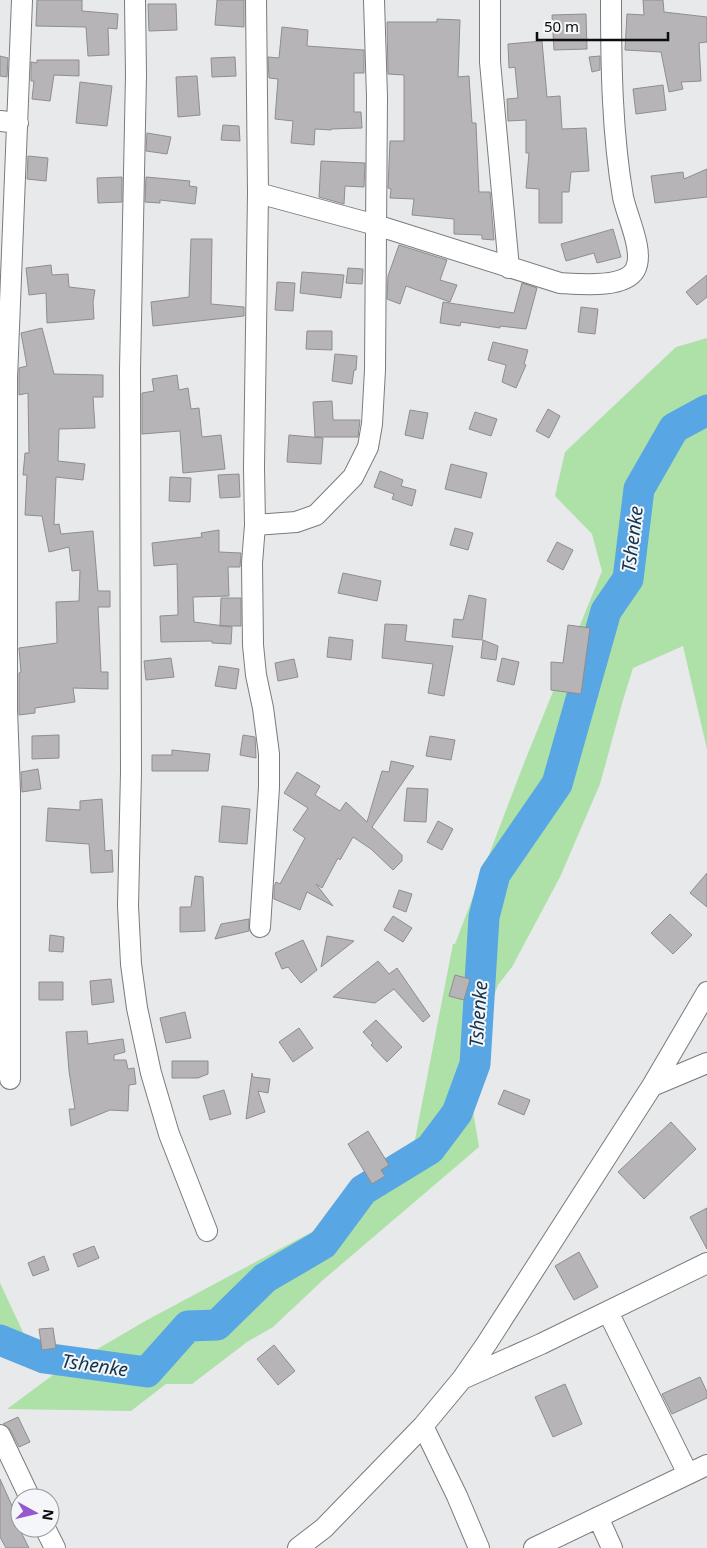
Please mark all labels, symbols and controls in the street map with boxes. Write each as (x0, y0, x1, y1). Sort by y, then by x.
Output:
scale bar (537, 10, 668, 42)
text: 50 m (544, 16, 579, 36)
water label: Tshenke (615, 504, 649, 574)
water label: Tshenke (463, 980, 493, 1048)
water label: Tshenke (60, 1347, 130, 1383)
north arrow (10, 1488, 60, 1538)
text: N (38, 1508, 59, 1522)

